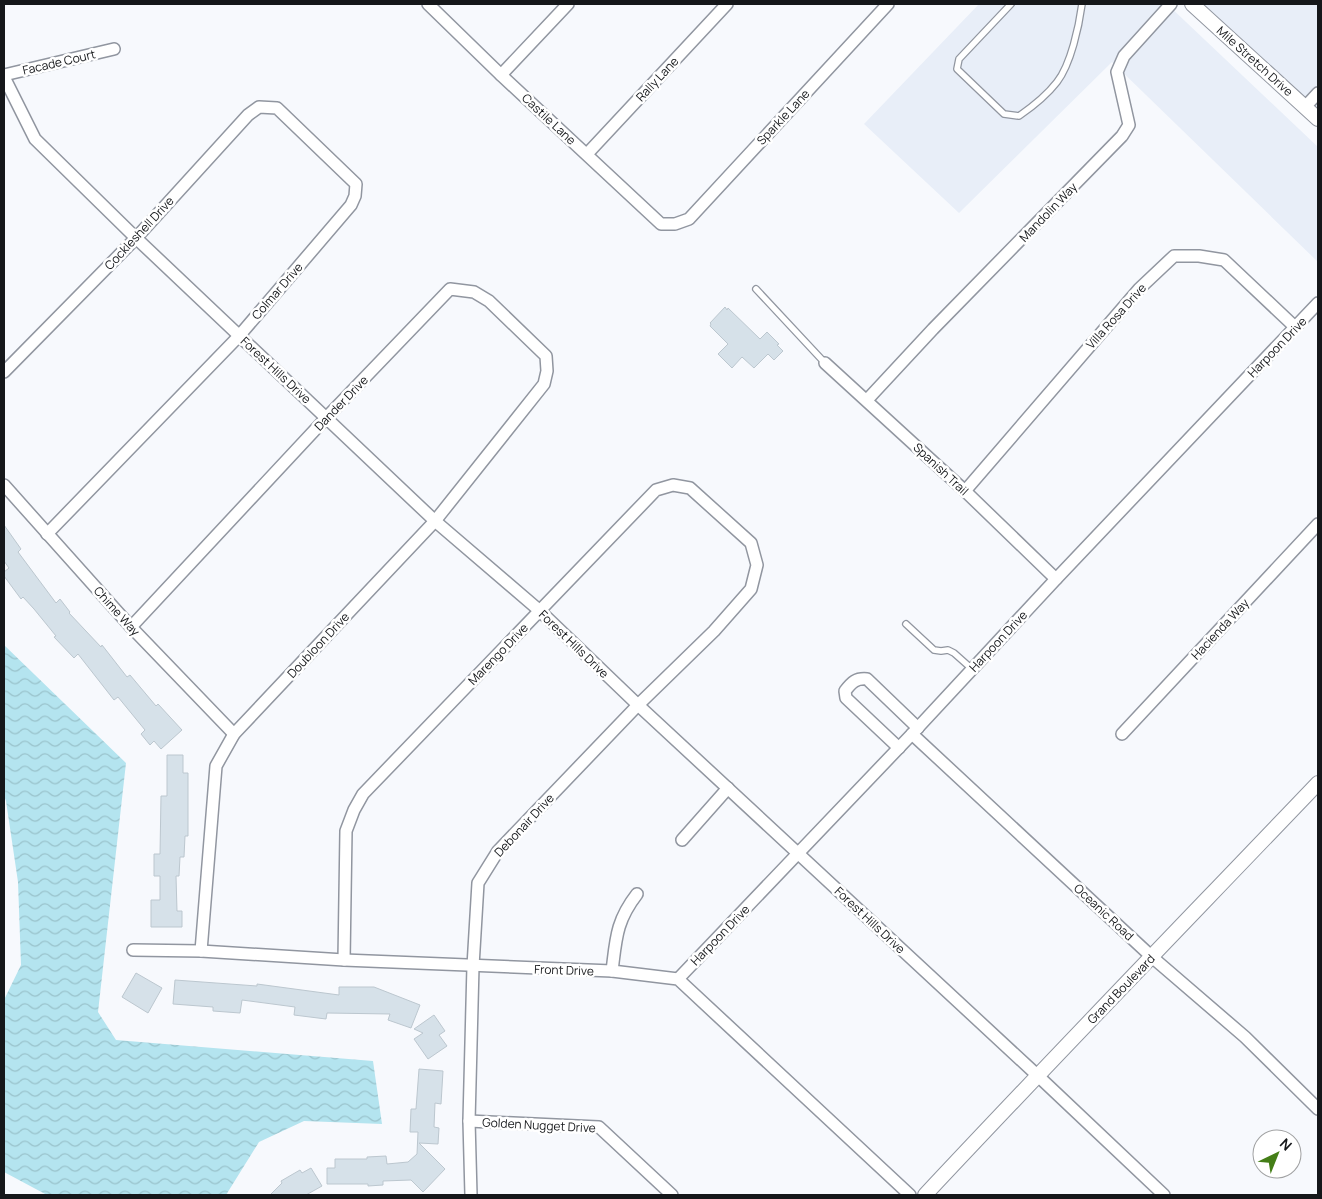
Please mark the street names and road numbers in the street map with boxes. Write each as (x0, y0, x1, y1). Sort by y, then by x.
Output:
street label: Mile Stretch Drive (1213, 22, 1297, 100)
street label: Facade Court (21, 45, 97, 79)
street label: Rally Lane (632, 53, 682, 105)
street label: Sparkle Lane (753, 85, 813, 149)
street label: Castile Lane (518, 89, 580, 149)
street label: Mandolin Way (1015, 178, 1081, 245)
street label: Cockleshell Drive (101, 193, 177, 273)
street label: Colmar Drive (248, 259, 306, 323)
street label: Villa Rosa Drive (1082, 280, 1150, 352)
street label: Harpoon Drive (1244, 313, 1310, 381)
street label: Forest Hills Drive (237, 333, 315, 407)
street label: Dander Drive (310, 372, 372, 434)
street label: Spanish Trail (910, 439, 972, 499)
street label: Chime Way (90, 583, 144, 640)
street label: Hacienda Way (1187, 594, 1253, 663)
street label: Forest Hills Drive (535, 606, 613, 682)
street label: Harpoon Drive (965, 607, 1031, 675)
street label: Doubloon Drive (283, 608, 353, 682)
street label: Marengo Drive (464, 619, 532, 689)
street label: Debonair Drive (490, 790, 558, 860)
street label: Oceanic Road (1070, 880, 1138, 944)
street label: Forest Hills Drive (831, 883, 909, 957)
street label: Harpoon Drive (687, 901, 753, 969)
street label: Grand Boulevard (1083, 950, 1159, 1028)
street label: Front Drive (534, 960, 594, 980)
street label: Golden Nugget Drive (482, 1114, 596, 1136)

